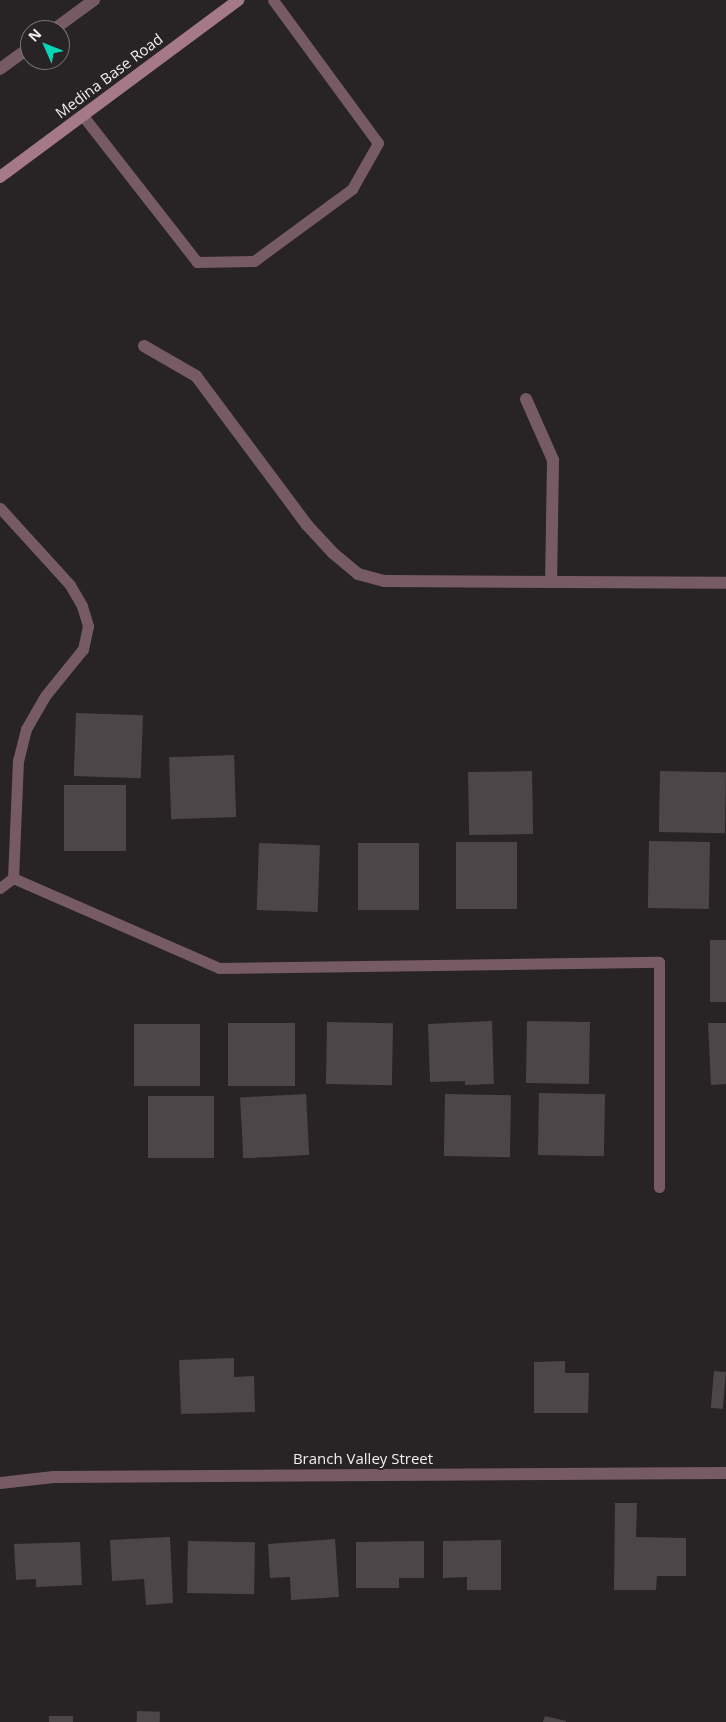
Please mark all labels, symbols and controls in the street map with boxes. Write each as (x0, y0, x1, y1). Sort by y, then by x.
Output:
north arrow (20, 20, 70, 70)
text: N (24, 24, 45, 46)
street label: Medina Base Road (52, 30, 166, 122)
street label: Branch Valley Street (293, 1450, 433, 1468)

